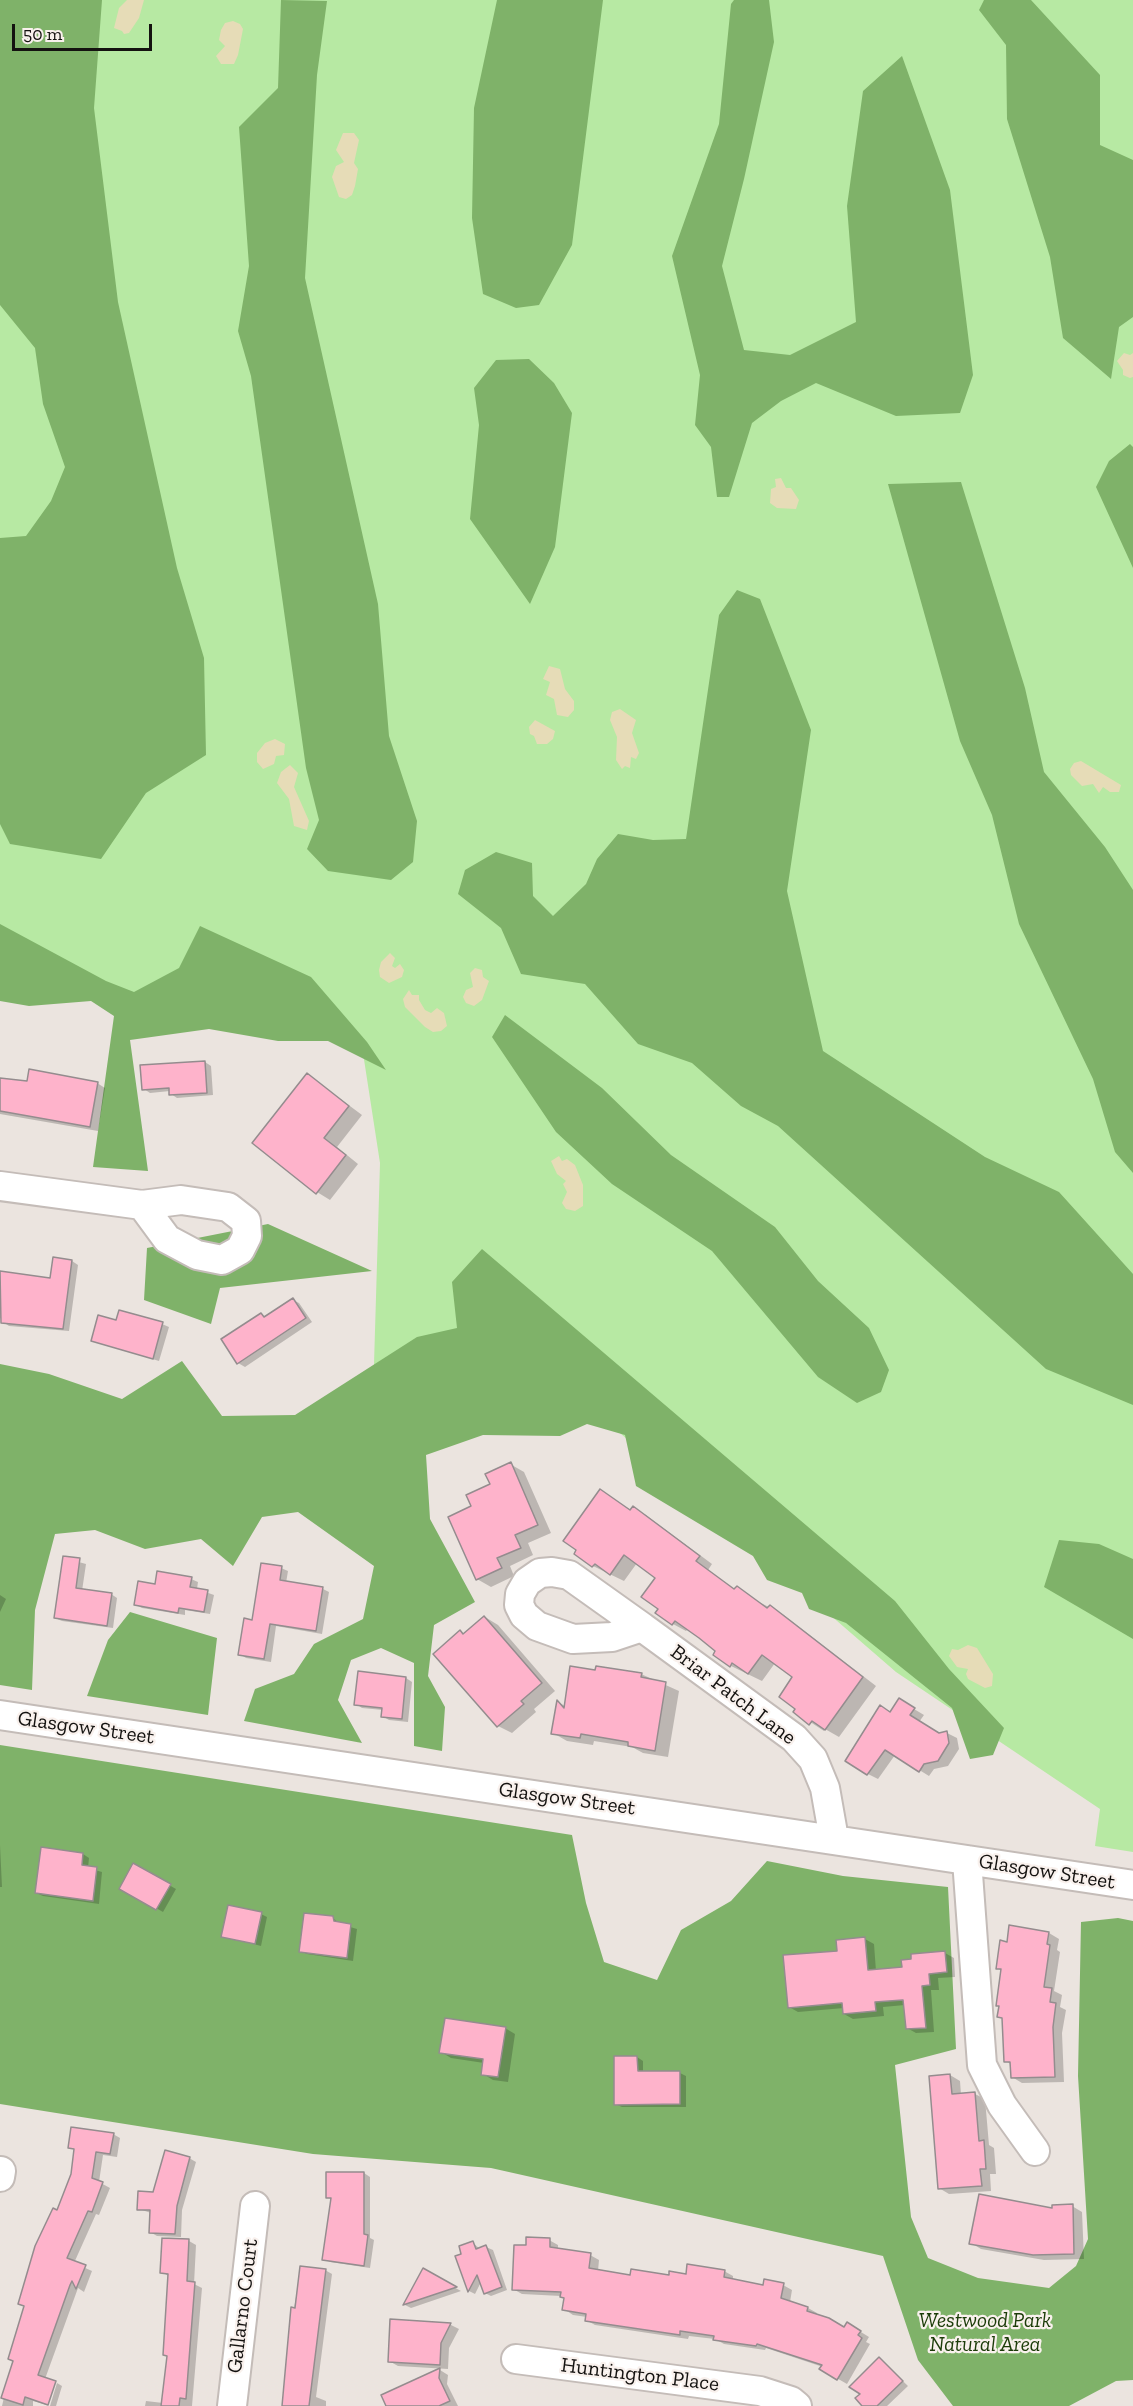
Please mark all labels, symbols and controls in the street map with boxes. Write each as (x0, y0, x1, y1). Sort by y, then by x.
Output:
scale bar (15, 12, 154, 50)
text: 50 m (23, 23, 62, 45)
street label: Briar Patch Lane (665, 1640, 801, 1750)
street label: Glasgow Street (16, 1706, 156, 1750)
street label: Glasgow Street (497, 1777, 637, 1821)
street label: Glasgow Street (977, 1849, 1117, 1895)
street label: Gallarno Court (222, 2237, 264, 2375)
park label: Westwood Park Natural Area (919, 2308, 1051, 2358)
street label: Huntington Place (559, 2353, 721, 2397)

